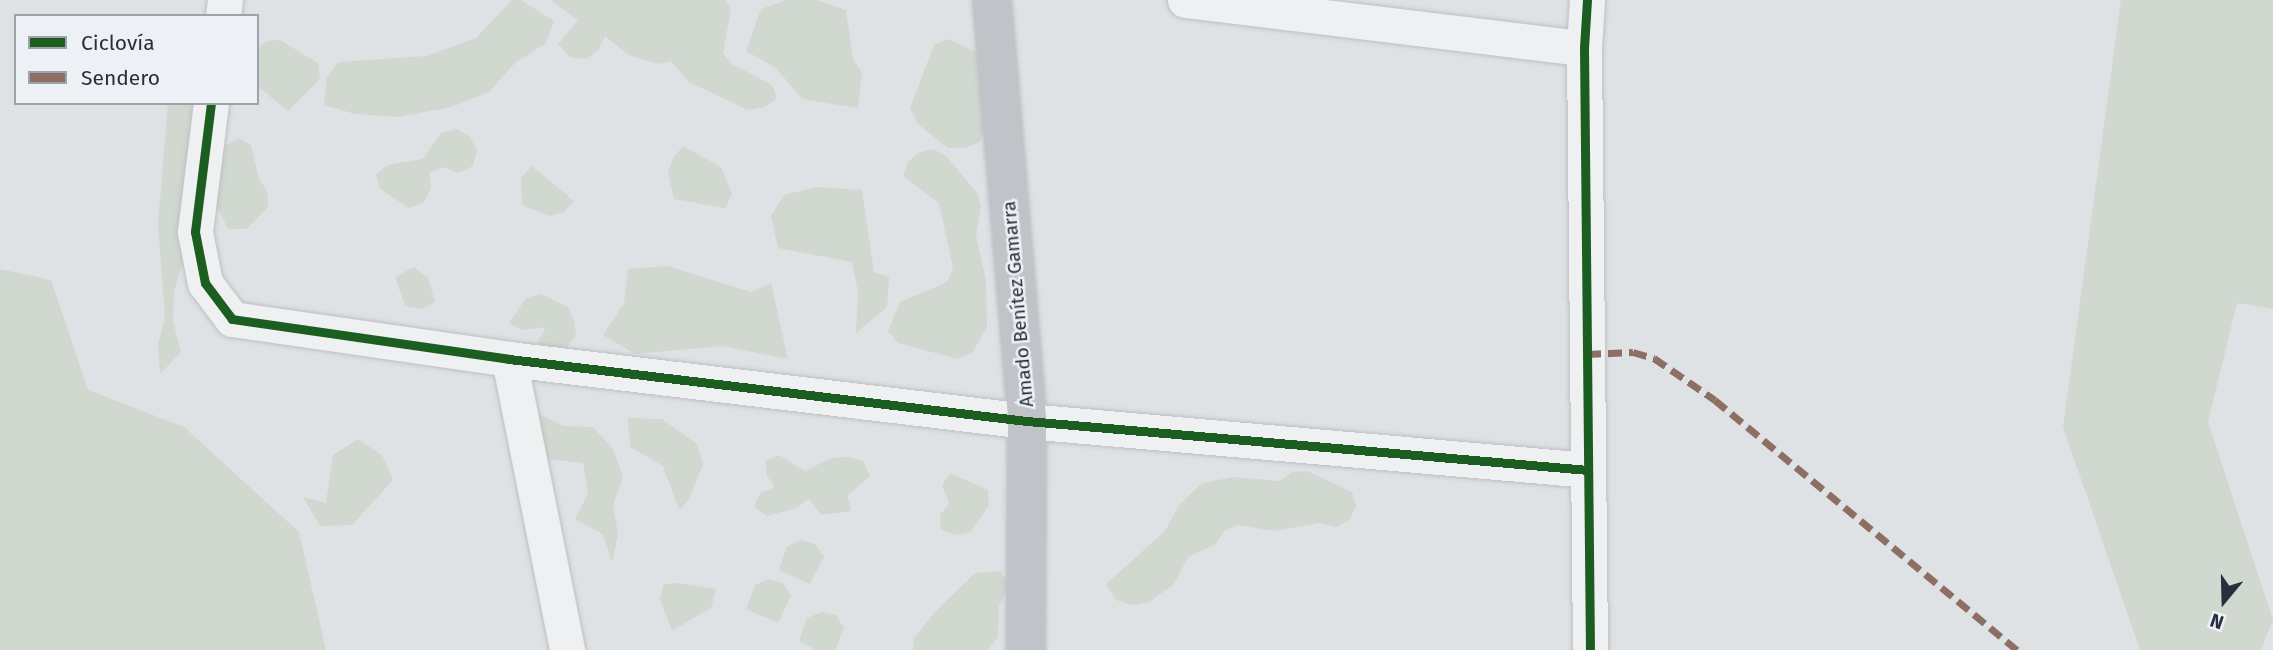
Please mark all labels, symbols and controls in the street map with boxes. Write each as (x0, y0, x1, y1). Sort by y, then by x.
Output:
legend (14, 14, 259, 105)
text: Ciclovía (81, 30, 155, 56)
text: Sendero (81, 65, 160, 91)
street label: Amado Benítez Gamarra (998, 200, 1038, 408)
north arrow (2189, 566, 2259, 636)
text: N (2207, 608, 2227, 634)

